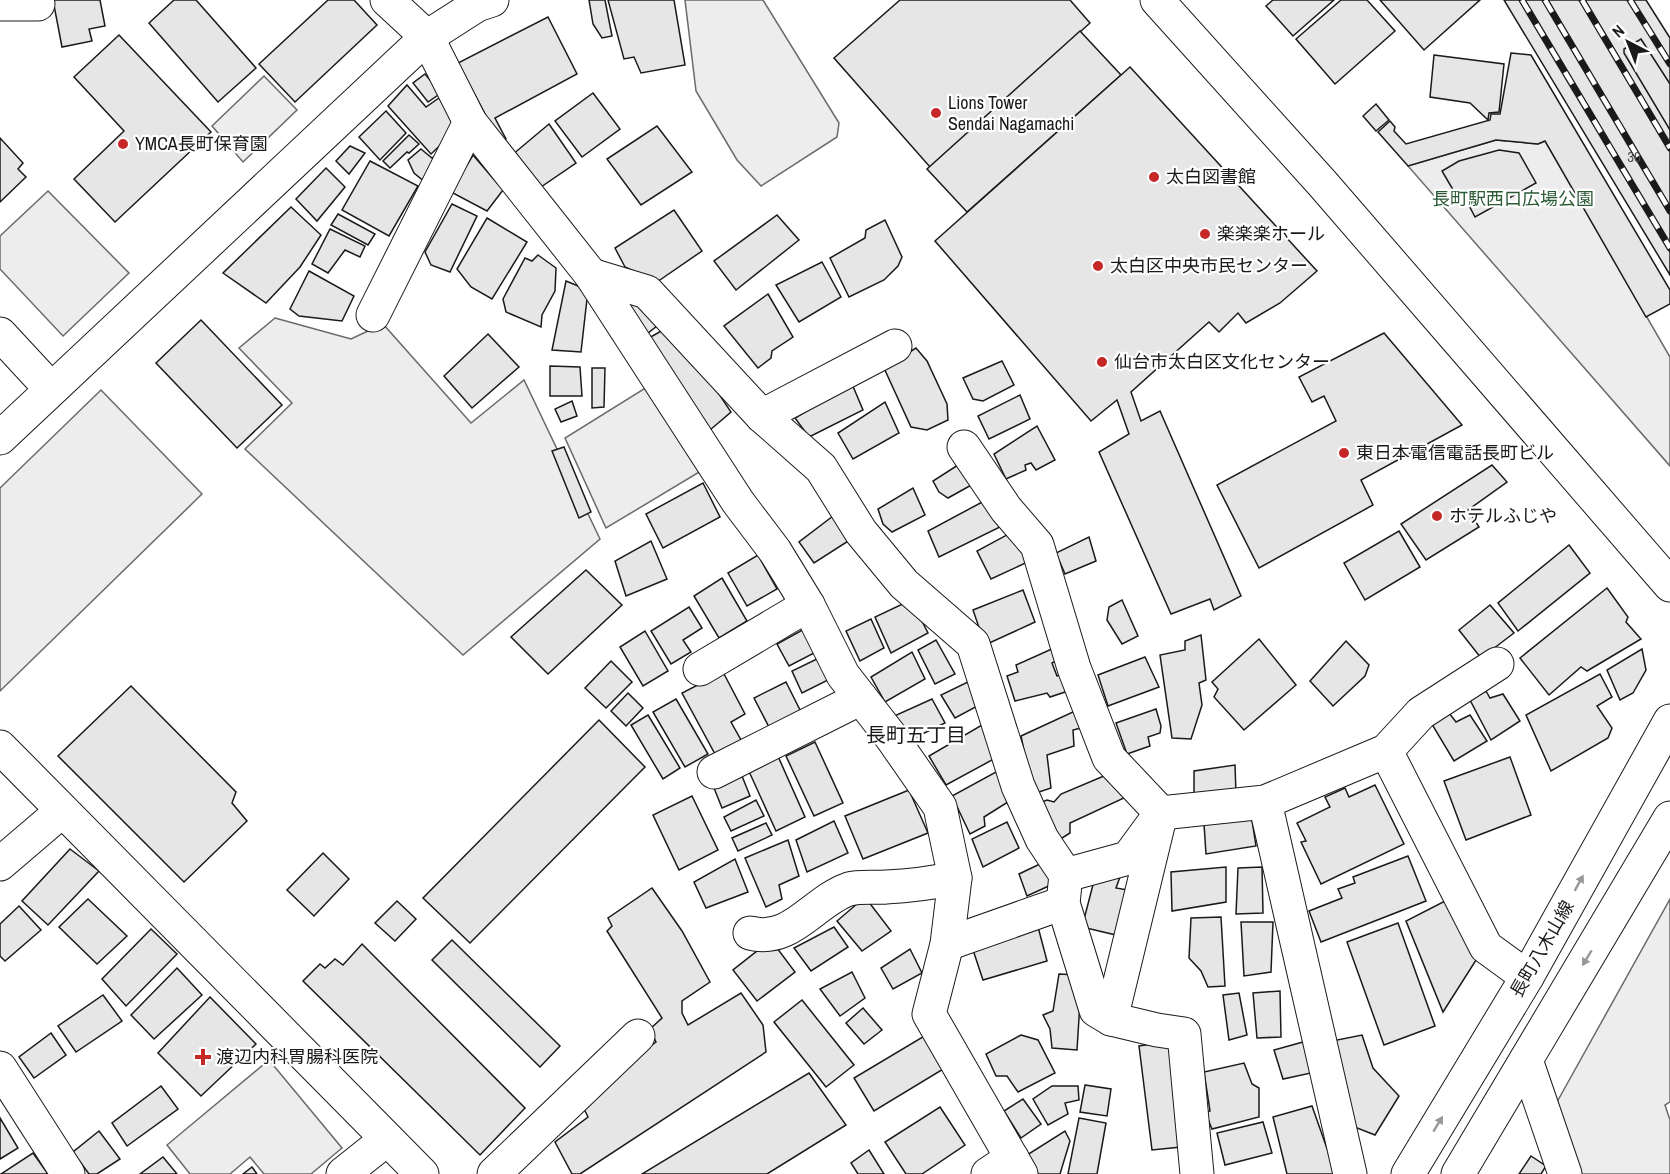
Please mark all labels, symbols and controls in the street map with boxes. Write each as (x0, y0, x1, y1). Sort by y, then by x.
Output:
north arrow (1598, 12, 1658, 72)
text: N (1607, 20, 1629, 42)
place label: Lions Tower Sendai Nagamachi (948, 90, 1074, 136)
marker: Lions Tower Sendai Nagamachi (929, 106, 943, 120)
place label: YMCA長町保育園 (135, 131, 268, 156)
marker: YMCA長町保育園 (116, 137, 130, 151)
house number: 30 (1627, 146, 1641, 167)
place label: 太白図書館 (1166, 164, 1256, 189)
marker: 太白図書館 (1147, 170, 1161, 184)
park label: 長町駅西口広場公園 (1432, 186, 1594, 211)
place label: 楽楽楽ホール (1217, 221, 1325, 246)
marker: 楽楽楽ホール (1198, 227, 1212, 241)
place label: 太白区中央市民センター (1110, 253, 1308, 278)
marker: 太白区中央市民センター (1091, 259, 1105, 273)
place label: 仙台市太白区文化センター (1114, 349, 1330, 374)
marker: 仙台市太白区文化センター (1095, 355, 1109, 369)
place label: 東日本電信電話長町ビル (1356, 440, 1554, 465)
marker: 東日本電信電話長町ビル (1337, 446, 1351, 460)
place label: ホテルふじや (1449, 503, 1557, 528)
marker: ホテルふじや (1430, 509, 1444, 523)
district label: 長町五丁目 (866, 721, 966, 748)
one-way arrow (1574, 875, 1584, 892)
street label: 長町八木山線 (1504, 896, 1579, 1002)
one-way arrow (1581, 950, 1592, 966)
place label: 渡辺内科胃腸科医院 (216, 1044, 378, 1069)
marker: 渡辺内科胃腸科医院 (194, 1048, 212, 1066)
one-way arrow (1432, 1116, 1443, 1132)

